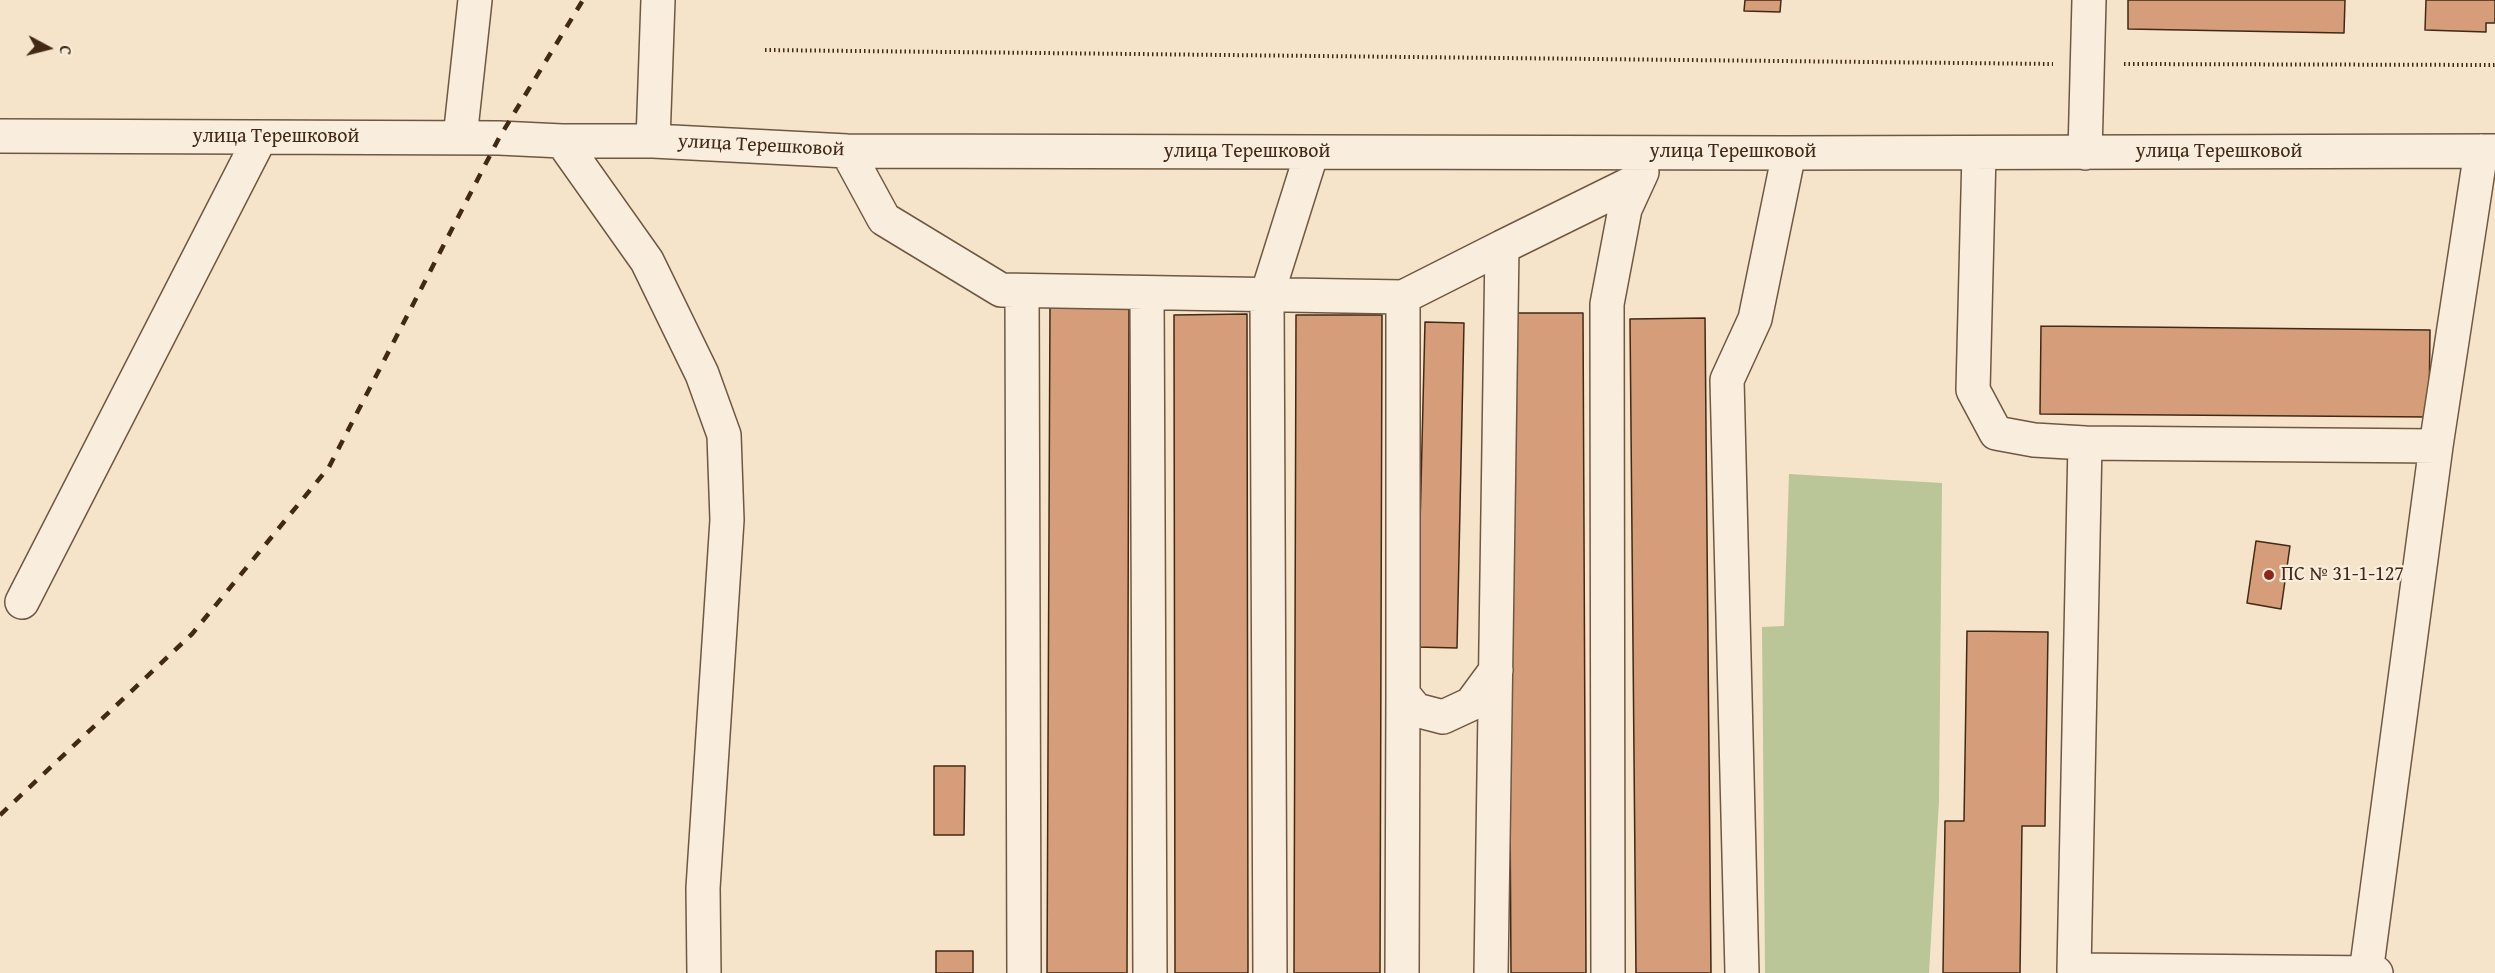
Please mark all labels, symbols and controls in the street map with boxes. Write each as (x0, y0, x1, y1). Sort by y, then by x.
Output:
north arrow (18, 18, 78, 78)
text: С (53, 44, 78, 56)
street label: улица Терешковой (193, 125, 359, 149)
street label: улица Терешковой (677, 130, 845, 162)
street label: улица Терешковой (1164, 140, 1330, 164)
street label: улица Терешковой (1650, 140, 1816, 164)
street label: улица Терешковой (2136, 140, 2302, 164)
place label: ПС № 31-1-127 (2281, 563, 2404, 587)
marker: ПС № 31-1-127 (2262, 568, 2276, 582)

